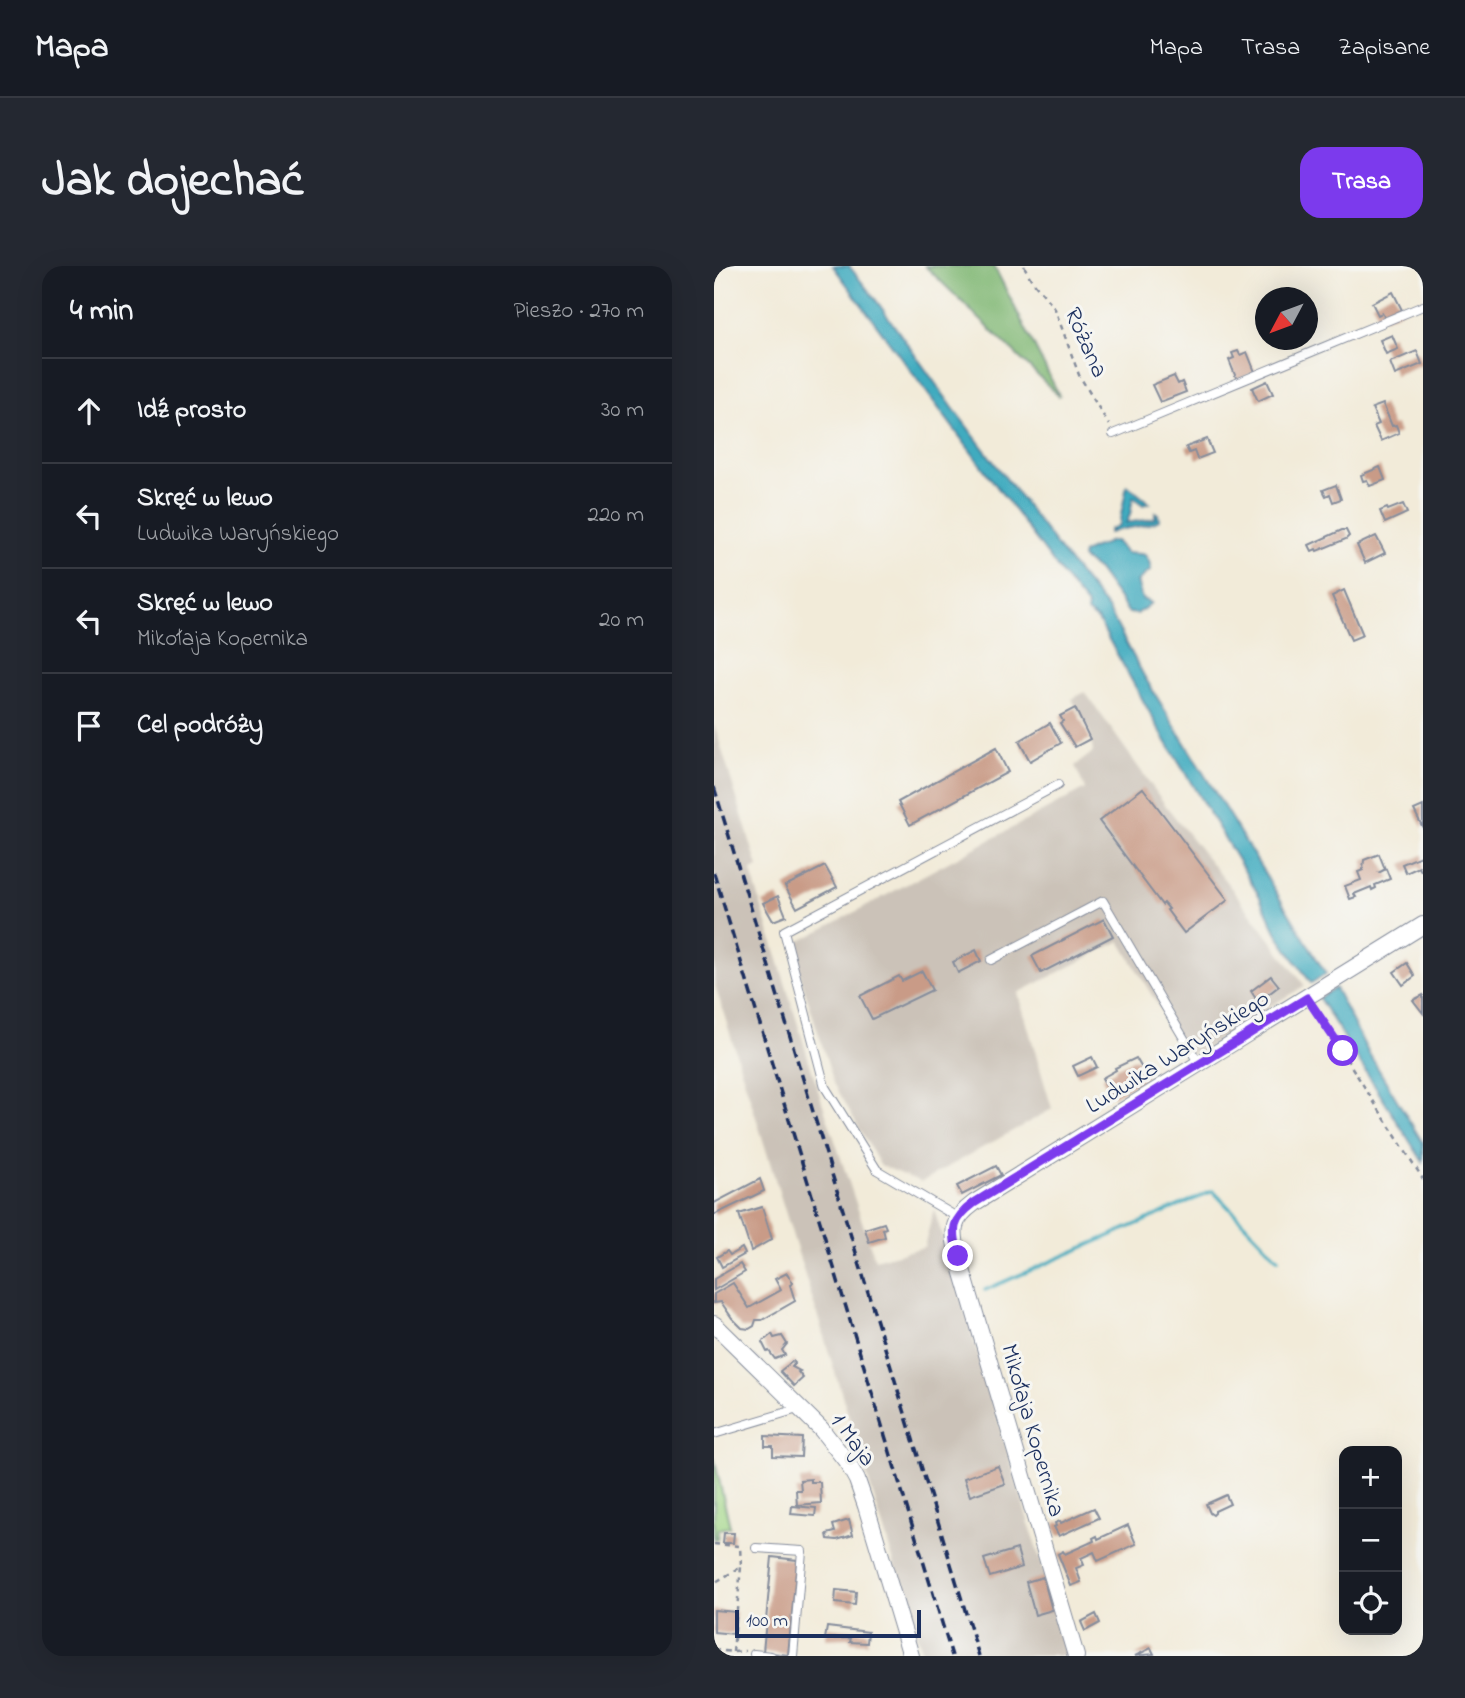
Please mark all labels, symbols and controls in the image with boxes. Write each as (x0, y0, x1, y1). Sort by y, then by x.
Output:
text: Mapa (35, 24, 109, 72)
text: Mapa (1149, 31, 1203, 66)
text: Trasa (1241, 31, 1300, 66)
text: Zapisane (1338, 31, 1430, 66)
text: Jak dojechać (42, 146, 303, 218)
button: Trasa (1300, 147, 1423, 218)
north arrow (1255, 287, 1318, 350)
text: 4 min (70, 290, 133, 334)
text: Pieszo · 270 m (513, 295, 644, 328)
street label: Różana (1054, 302, 1116, 384)
icon: ahead (70, 392, 108, 430)
text: Idź prosto (137, 392, 246, 430)
text: 30 m (601, 394, 644, 427)
text: Skręć w lewo (137, 480, 273, 518)
icon: left (70, 497, 108, 535)
text: 220 m (588, 499, 644, 532)
text: Ludwika Waryńskiego (137, 518, 339, 551)
text: Skręć w lewo (137, 585, 273, 623)
icon: left (70, 602, 108, 640)
text: 20 m (599, 604, 644, 637)
text: Mikołaja Kopernika (137, 623, 308, 656)
icon: arrive (70, 707, 108, 745)
text: Cel podróży (137, 707, 263, 745)
street label: Ludwika Waryńskiego (1080, 982, 1278, 1125)
route start (1327, 1035, 1358, 1066)
route end (942, 1240, 973, 1271)
street label: Mikołaja Kopernika (990, 1340, 1073, 1521)
street label: 1 Maja (821, 1406, 883, 1475)
map controls (1339, 1446, 1402, 1635)
button: + (1339, 1446, 1402, 1509)
button: − (1339, 1509, 1402, 1572)
button: locate (1339, 1572, 1402, 1635)
scale bar (735, 1607, 920, 1639)
text: 100 m (746, 1608, 788, 1635)

